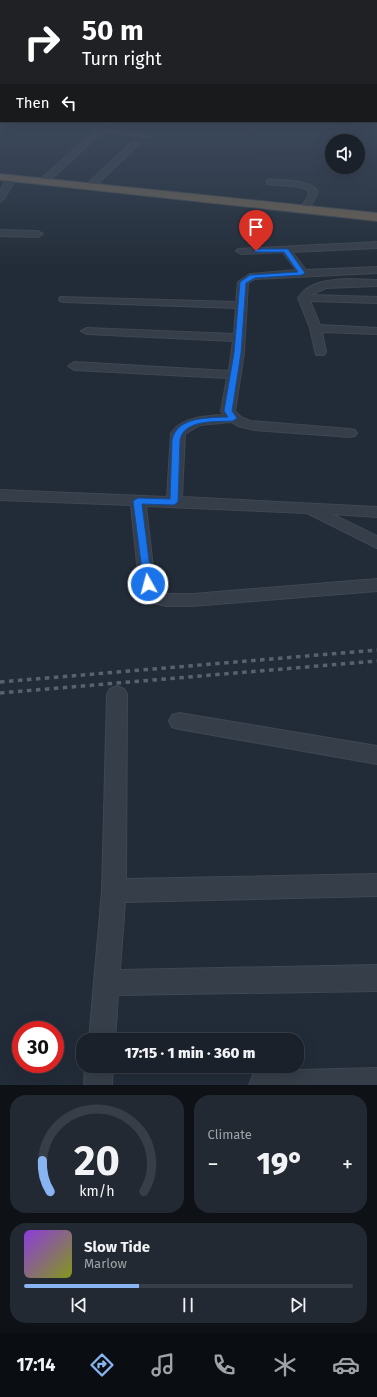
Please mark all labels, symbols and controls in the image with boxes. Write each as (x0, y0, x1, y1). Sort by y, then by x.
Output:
text: 50 m (82, 14, 144, 47)
icon: right (16, 16, 68, 68)
text: Turn right (82, 48, 162, 70)
icon: left (58, 92, 80, 114)
text: Then (16, 94, 50, 112)
map controls (325, 134, 365, 174)
button: sound (325, 134, 365, 174)
pin (239, 210, 273, 251)
icon: arrive (245, 216, 267, 238)
position arrow (127, 563, 169, 605)
speed limit sign: 30 (12, 1021, 64, 1073)
text: 17:15 · 1 min · 360 m (125, 1044, 255, 1062)
text: Climate (208, 1127, 252, 1142)
text: 20 (74, 1136, 120, 1186)
text: 19° (257, 1146, 304, 1182)
text: − (208, 1151, 219, 1178)
text: + (342, 1151, 353, 1178)
text: km/h (79, 1183, 114, 1200)
text: Slow Tide (84, 1238, 150, 1256)
text: Marlow (84, 1256, 127, 1271)
icon: previous (68, 1294, 90, 1316)
icon: pause (177, 1294, 199, 1316)
icon: next (287, 1294, 309, 1316)
icon: directions (88, 1351, 116, 1379)
icon: music (149, 1351, 177, 1379)
icon: phone (210, 1351, 238, 1379)
icon: climate (271, 1351, 299, 1379)
icon: car (332, 1351, 360, 1379)
text: 17:14 (16, 1354, 56, 1376)

